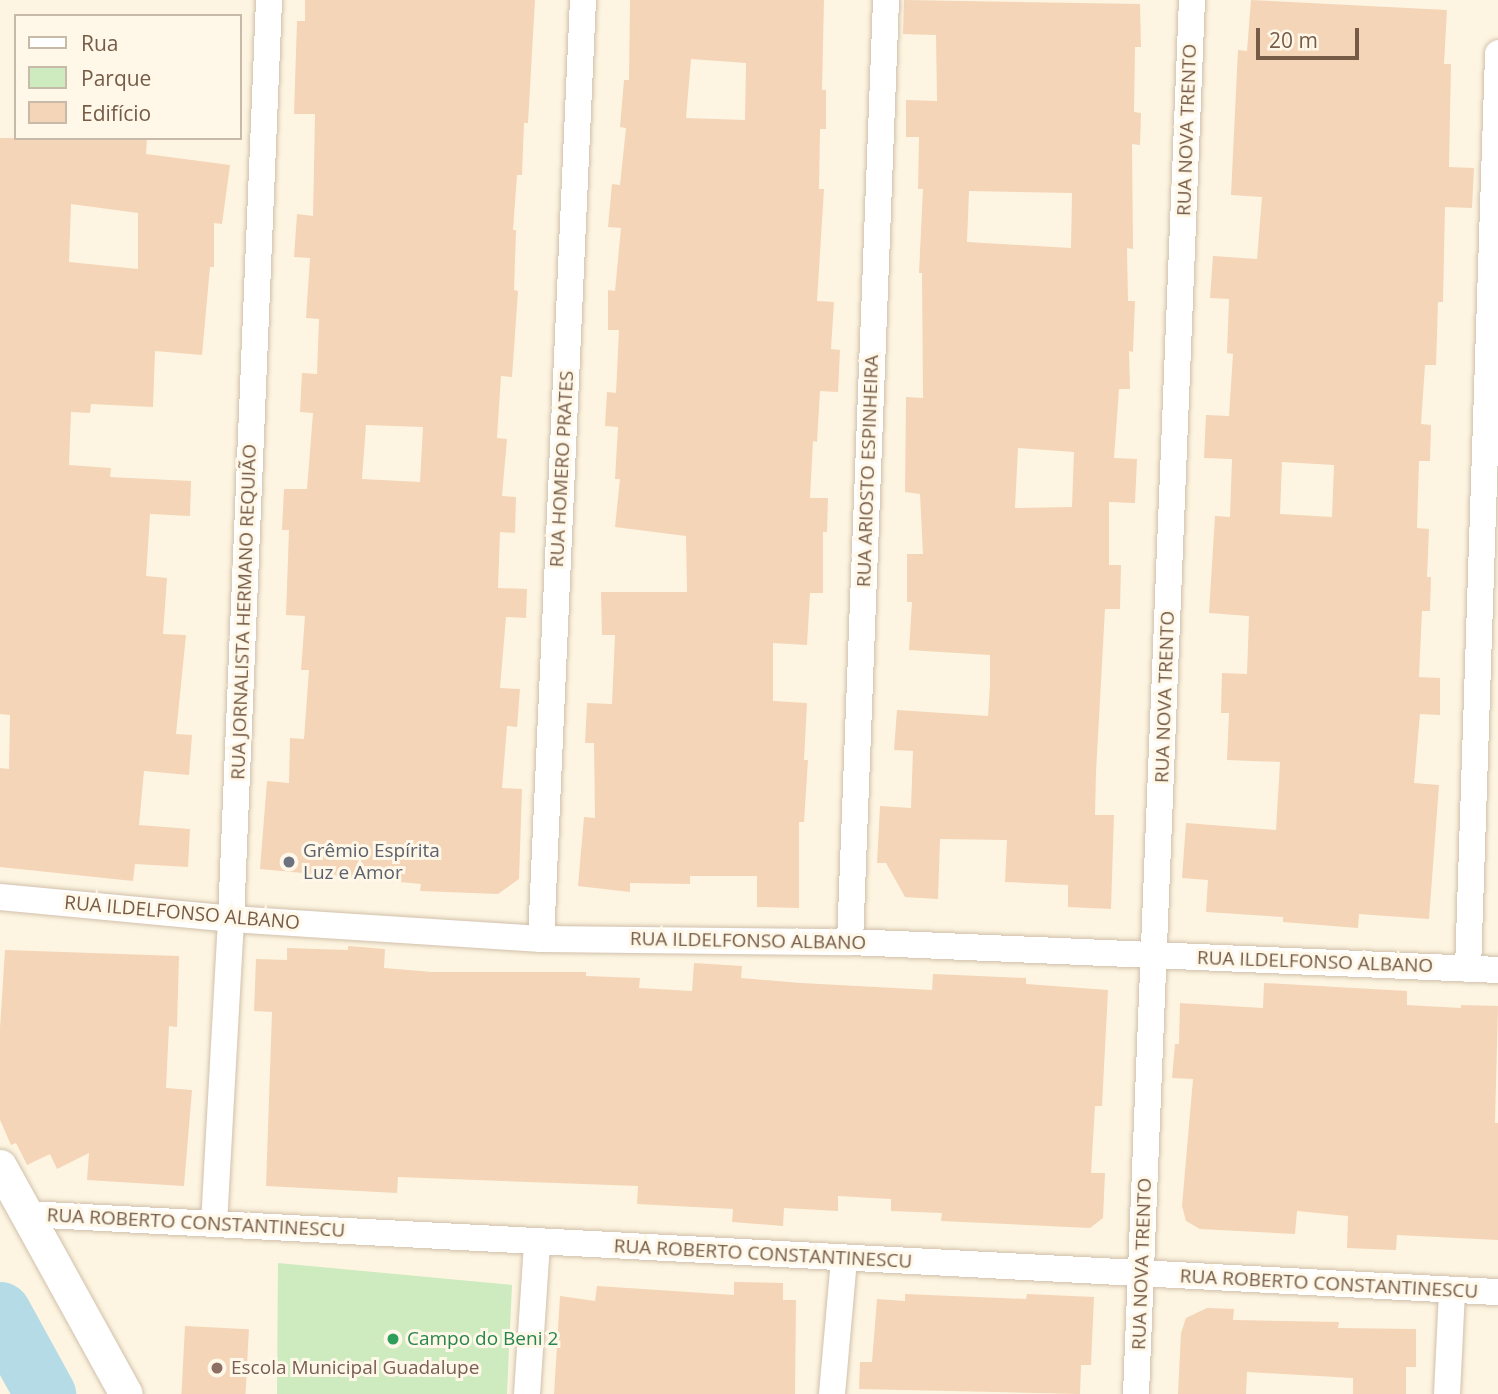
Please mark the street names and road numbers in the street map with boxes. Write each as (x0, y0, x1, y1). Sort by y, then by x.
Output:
street label: RUA NOVA TRENTO (1173, 44, 1201, 216)
street label: RUA ARIOSTO ESPINHEIRA (853, 354, 883, 588)
street label: RUA HOMERO PRATES (545, 370, 579, 568)
street label: RUA JORNALISTA HERMANO REQUIÃO (227, 444, 261, 780)
street label: RUA NOVA TRENTO (1151, 611, 1179, 783)
street label: RUA ILDELFONSO ALBANO (63, 891, 301, 935)
street label: RUA ILDELFONSO ALBANO (630, 928, 866, 954)
street label: RUA ILDELFONSO ALBANO (1197, 946, 1433, 978)
street label: RUA NOVA TRENTO (1128, 1178, 1156, 1350)
street label: RUA ROBERTO CONSTANTINESCU (46, 1204, 346, 1242)
street label: RUA ROBERTO CONSTANTINESCU (613, 1235, 913, 1273)
street label: RUA ROBERTO CONSTANTINESCU (1179, 1265, 1479, 1303)

